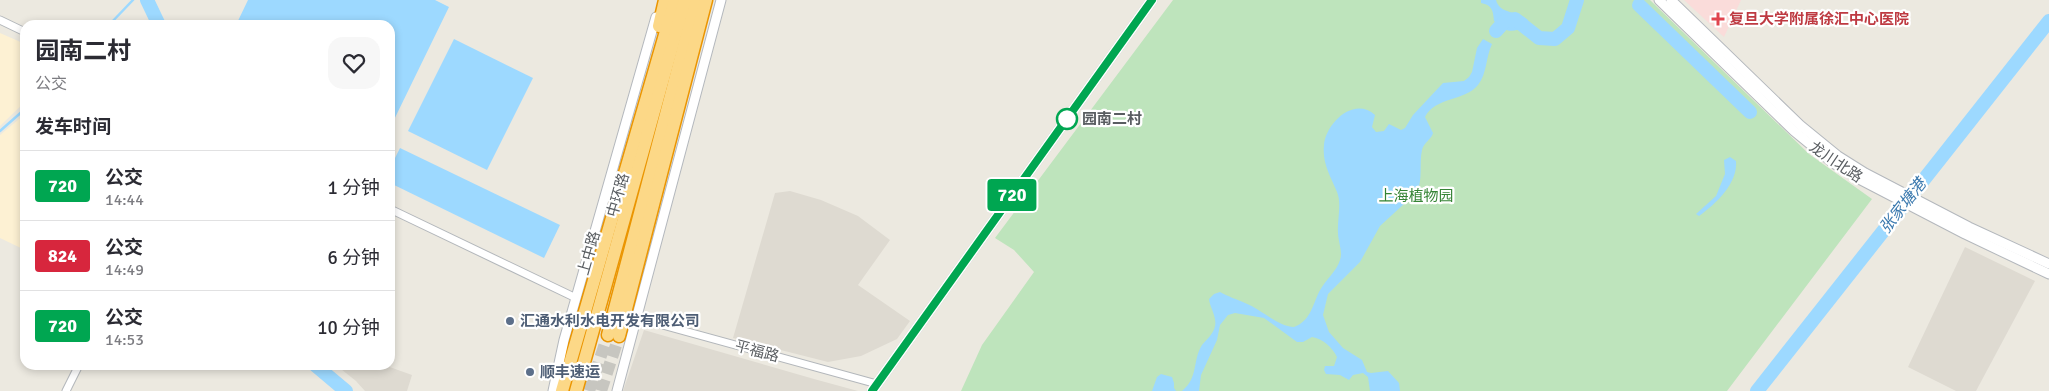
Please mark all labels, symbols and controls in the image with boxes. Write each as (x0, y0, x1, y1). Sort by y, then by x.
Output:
place label: 复旦大学附属徐汇中心医院 (1729, 10, 1909, 28)
marker: 复旦大学附属徐汇中心医院 (1711, 12, 1725, 26)
text: 园南二村 (35, 36, 131, 66)
button: heart (328, 37, 380, 89)
text: 公交 (35, 74, 67, 94)
marker: 园南二村 (1056, 108, 1078, 130)
place label: 园南二村 (1082, 110, 1142, 128)
text: 发车时间 (35, 115, 111, 139)
street label: 龙川北路 (1806, 138, 1866, 186)
text: 公交 (105, 166, 143, 190)
street label: 中环路 (603, 171, 633, 219)
water label: 张家塘港 (1875, 173, 1932, 237)
text: 720 (48, 175, 77, 197)
text: 1 分钟 (328, 176, 380, 200)
line badge: 720 (983, 179, 1041, 211)
text: 720 (997, 184, 1027, 206)
park label: 上海植物园 (1378, 187, 1454, 205)
text: 14:44 (105, 190, 144, 210)
street label: 上中路 (574, 229, 604, 277)
text: 公交 (105, 236, 143, 260)
text: 824 (48, 245, 77, 267)
text: 6 分钟 (328, 246, 380, 270)
text: 14:49 (105, 260, 144, 280)
text: 公交 (105, 306, 143, 330)
place label: 汇通水利水电开发有限公司 (520, 312, 700, 330)
text: 720 (48, 315, 77, 337)
marker: 汇通水利水电开发有限公司 (504, 315, 516, 327)
text: 10 分钟 (317, 316, 380, 340)
text: 14:53 (105, 330, 144, 350)
street label: 平福路 (733, 336, 781, 366)
place label: 顺丰速运 (540, 363, 600, 381)
marker: 顺丰速运 (524, 366, 536, 378)

